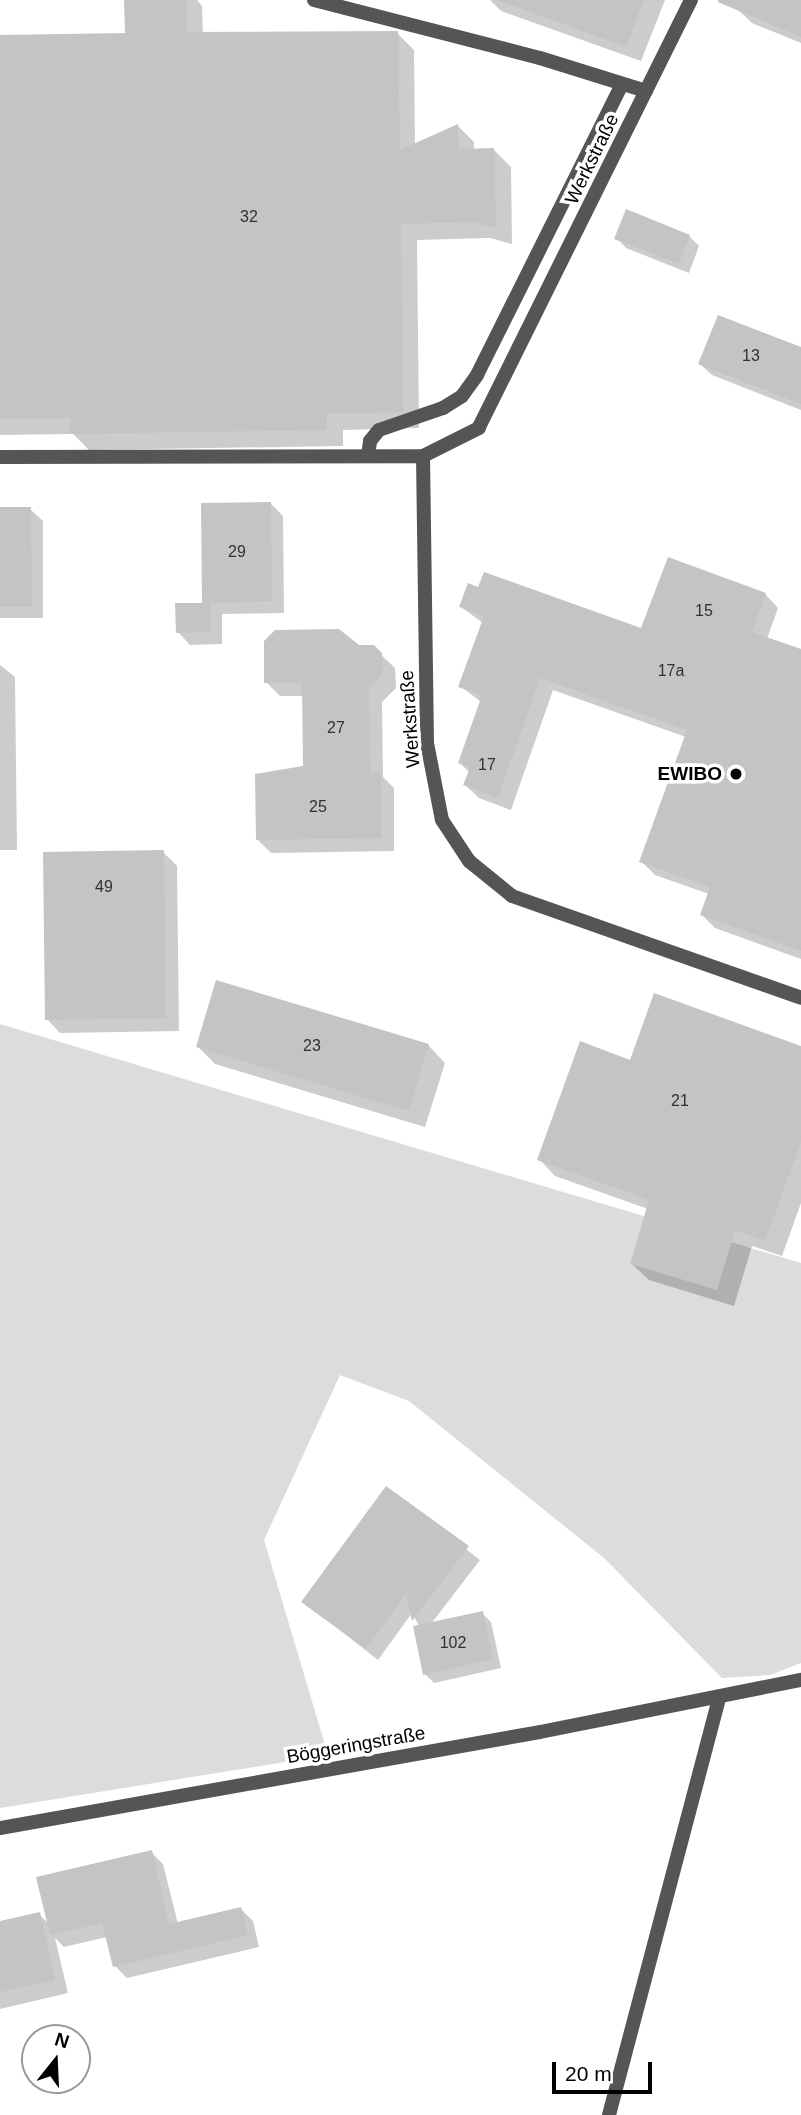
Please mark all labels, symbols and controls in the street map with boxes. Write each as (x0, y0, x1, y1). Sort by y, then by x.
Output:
street label: Werkstraße (560, 110, 624, 208)
house number: 32 (240, 207, 258, 227)
house number: 13 (742, 346, 760, 366)
house number: 29 (228, 542, 246, 562)
house number: 15 (695, 601, 713, 621)
house number: 17a (658, 661, 684, 681)
street label: Werkstraße (395, 669, 425, 769)
house number: 27 (327, 718, 345, 738)
house number: 17 (478, 755, 496, 775)
place label: EWIBO (658, 763, 722, 785)
marker: EWIBO (728, 766, 744, 782)
house number: 25 (309, 797, 327, 817)
house number: 49 (95, 877, 113, 897)
house number: 23 (303, 1036, 321, 1056)
house number: 21 (671, 1091, 689, 1111)
house number: 102 (440, 1633, 466, 1653)
street label: Böggeringstraße (285, 1722, 427, 1768)
north arrow (21, 2024, 91, 2094)
text: N (52, 2028, 72, 2053)
scale bar (556, 2048, 656, 2092)
text: 20 m (565, 2062, 612, 2085)

